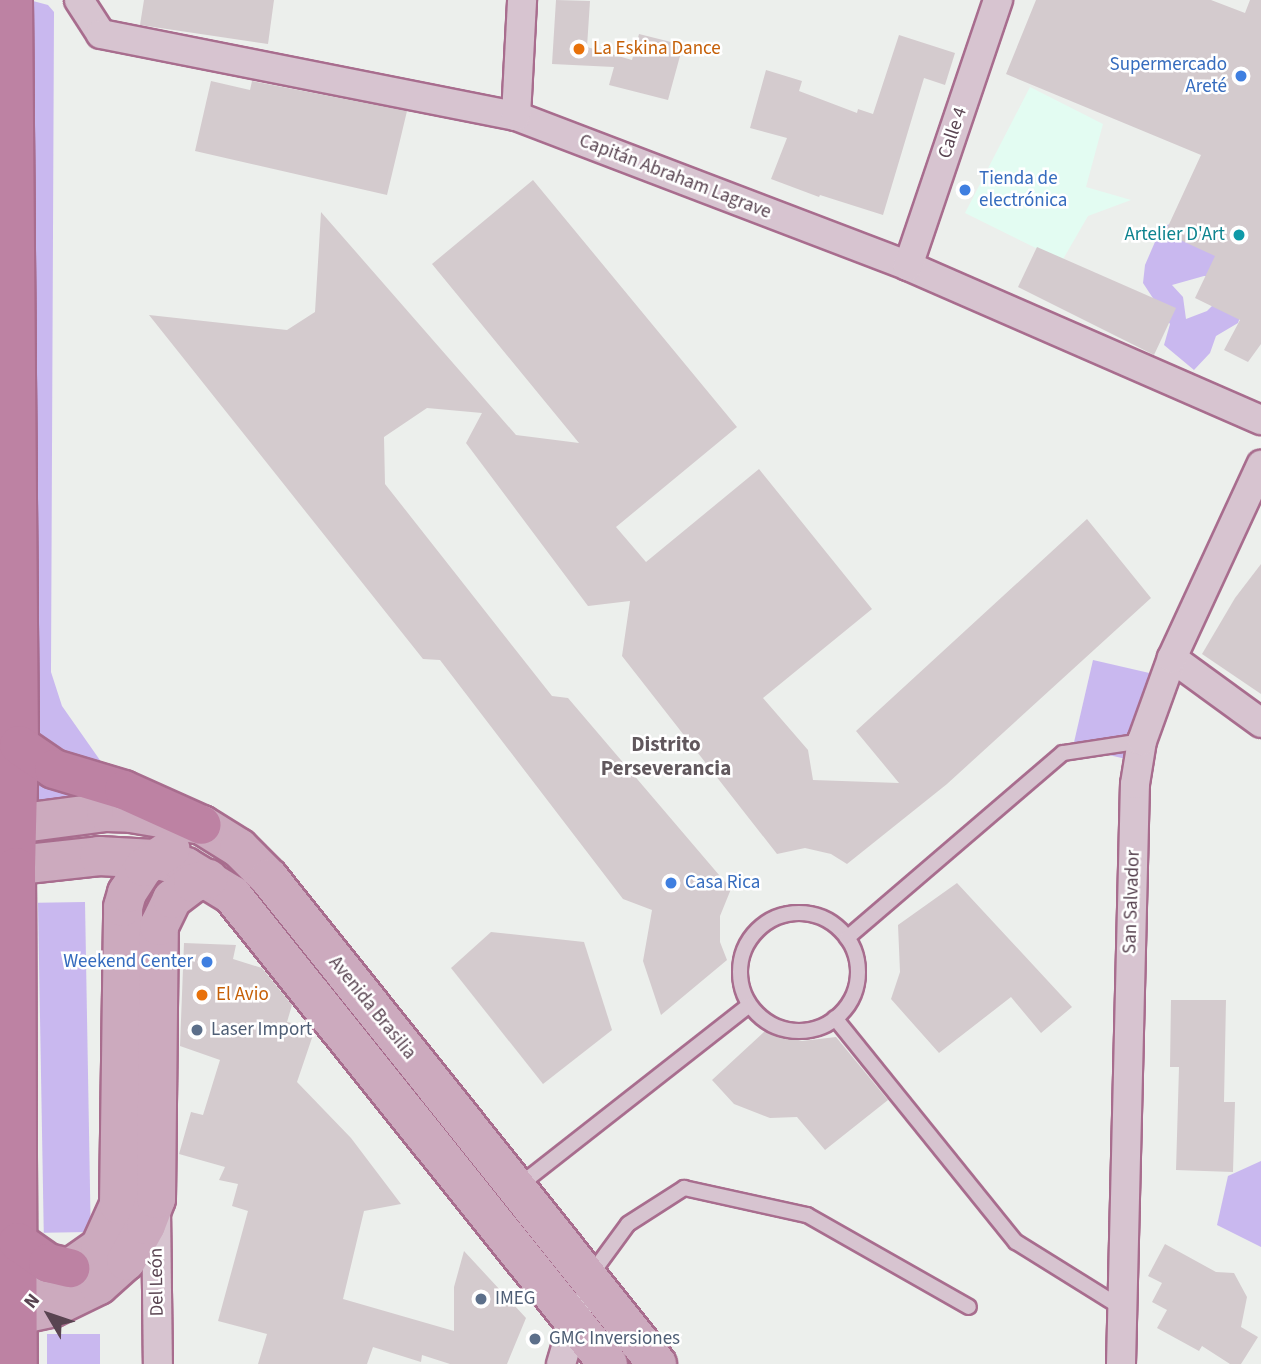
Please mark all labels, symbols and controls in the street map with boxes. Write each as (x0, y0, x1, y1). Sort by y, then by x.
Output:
place label: La Eskina Dance (593, 38, 721, 60)
marker: La Eskina Dance (571, 41, 587, 57)
place label: Supermercado Areté (1109, 54, 1227, 98)
marker: Supermercado Areté (1233, 68, 1249, 84)
street label: Calle 4 (934, 104, 972, 162)
street label: Capitán Abraham Lagrave (576, 130, 774, 224)
place label: Tienda de electrónica (979, 168, 1067, 212)
marker: Tienda de electrónica (957, 182, 973, 198)
place label: Artelier D'Art (1124, 224, 1225, 246)
marker: Artelier D'Art (1231, 227, 1247, 243)
district label: Distrito Perseverancia (601, 731, 731, 781)
street label: San Salvador (1119, 850, 1145, 954)
place label: Casa Rica (685, 872, 760, 894)
marker: Casa Rica (663, 875, 679, 891)
place label: Weekend Center (63, 951, 193, 973)
street label: Avenida Brasilia (323, 952, 421, 1064)
marker: Weekend Center (199, 954, 215, 970)
place label: El Avio (216, 984, 269, 1006)
marker: El Avio (194, 987, 210, 1003)
place label: Laser Import (211, 1019, 312, 1041)
marker: Laser Import (189, 1022, 205, 1038)
street label: Del León (145, 1247, 169, 1317)
north arrow (14, 1280, 84, 1350)
text: N (18, 1288, 47, 1315)
place label: IMEG (495, 1288, 536, 1310)
marker: IMEG (473, 1291, 489, 1307)
place label: GMC Inversiones (549, 1328, 680, 1350)
marker: GMC Inversiones (527, 1331, 543, 1347)

